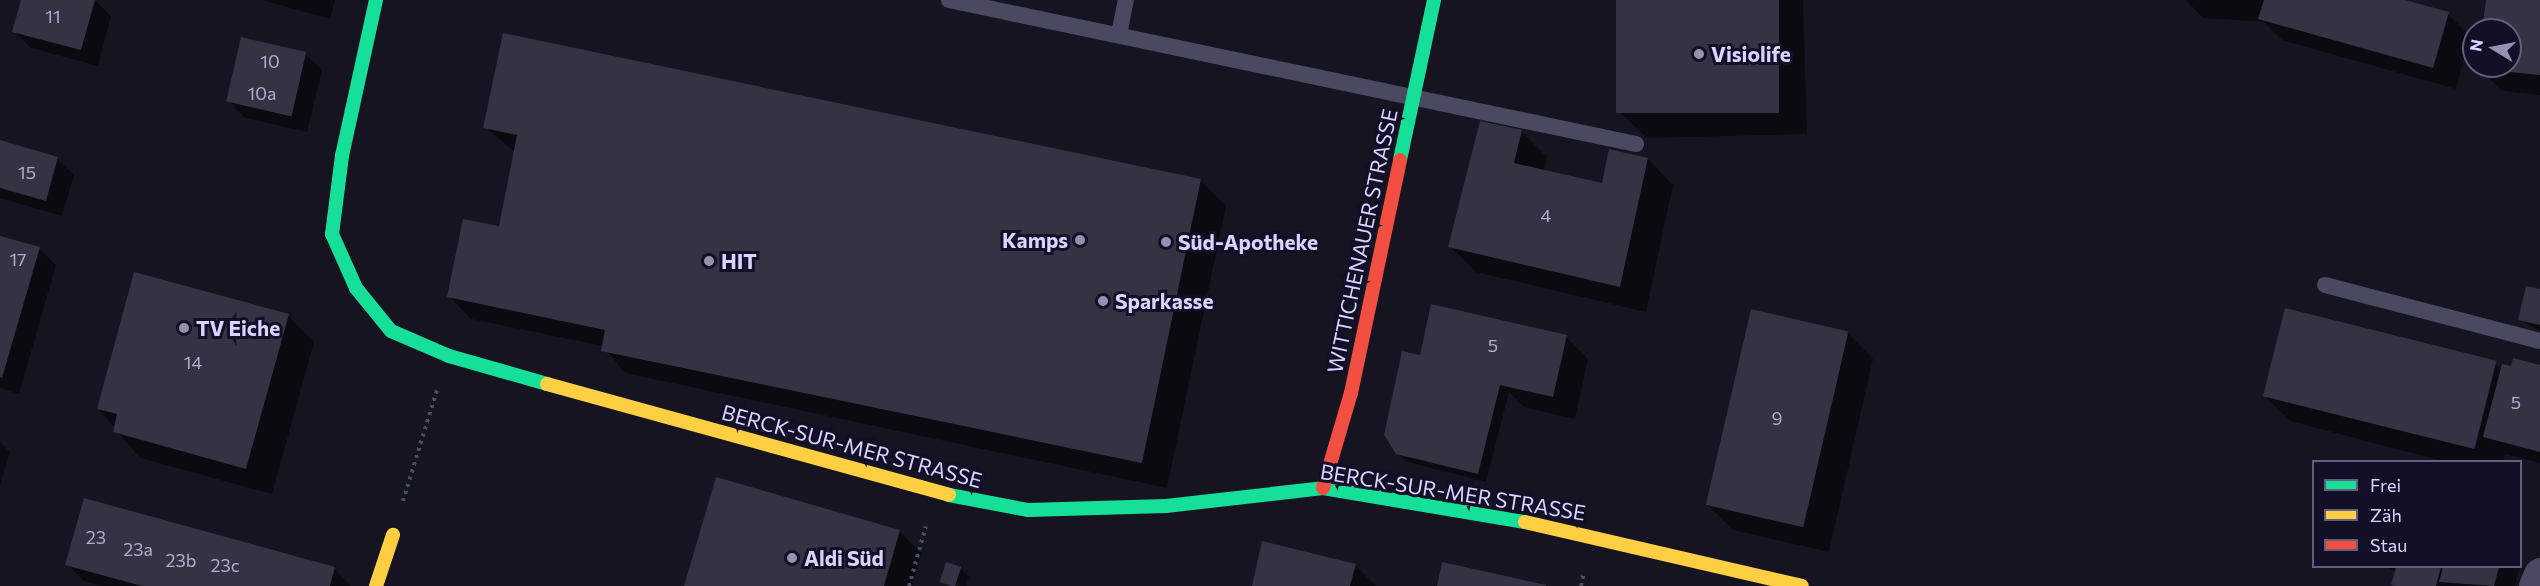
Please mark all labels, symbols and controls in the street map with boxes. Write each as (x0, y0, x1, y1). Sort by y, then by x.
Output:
house number: 11 (45, 5, 61, 27)
north arrow (2462, 18, 2522, 78)
text: N (2465, 38, 2486, 53)
place label: Visiolife (1711, 41, 1791, 67)
marker: Visiolife (1692, 47, 1706, 61)
house number: 10 (260, 50, 280, 72)
house number: 10a (248, 82, 276, 104)
street label: WITTICHENAUER STRASSE (1322, 107, 1402, 375)
house number: 15 (18, 161, 36, 183)
house number: 4 (1541, 204, 1551, 226)
place label: Kamps (1002, 227, 1068, 253)
place label: Süd-Apotheke (1178, 229, 1318, 255)
marker: Kamps (1073, 233, 1087, 247)
marker: Süd-Apotheke (1159, 235, 1173, 249)
house number: 17 (9, 248, 27, 270)
place label: HIT (721, 248, 757, 274)
marker: HIT (702, 254, 716, 268)
place label: Sparkasse (1115, 288, 1213, 314)
marker: Sparkasse (1096, 294, 1110, 308)
place label: TV Eiche (196, 315, 280, 341)
marker: TV Eiche (177, 321, 191, 335)
house number: 5 (1488, 334, 1498, 356)
house number: 14 (184, 351, 202, 373)
house number: 5 (2511, 391, 2521, 413)
street label: BERCK-SUR-MER STRASSE (719, 399, 985, 493)
house number: 9 (1772, 407, 1782, 429)
street label: BERCK-SUR-MER STRASSE (1318, 459, 1588, 525)
legend (2312, 460, 2522, 568)
text: Frei (2370, 474, 2401, 496)
text: Zäh (2370, 504, 2402, 526)
house number: 23 (86, 526, 106, 548)
text: Stau (2370, 534, 2407, 556)
house number: 23a (123, 538, 153, 560)
place label: Aldi Süd (804, 545, 884, 571)
house number: 23b (166, 549, 196, 571)
marker: Aldi Süd (785, 551, 799, 565)
house number: 23c (210, 554, 240, 576)

